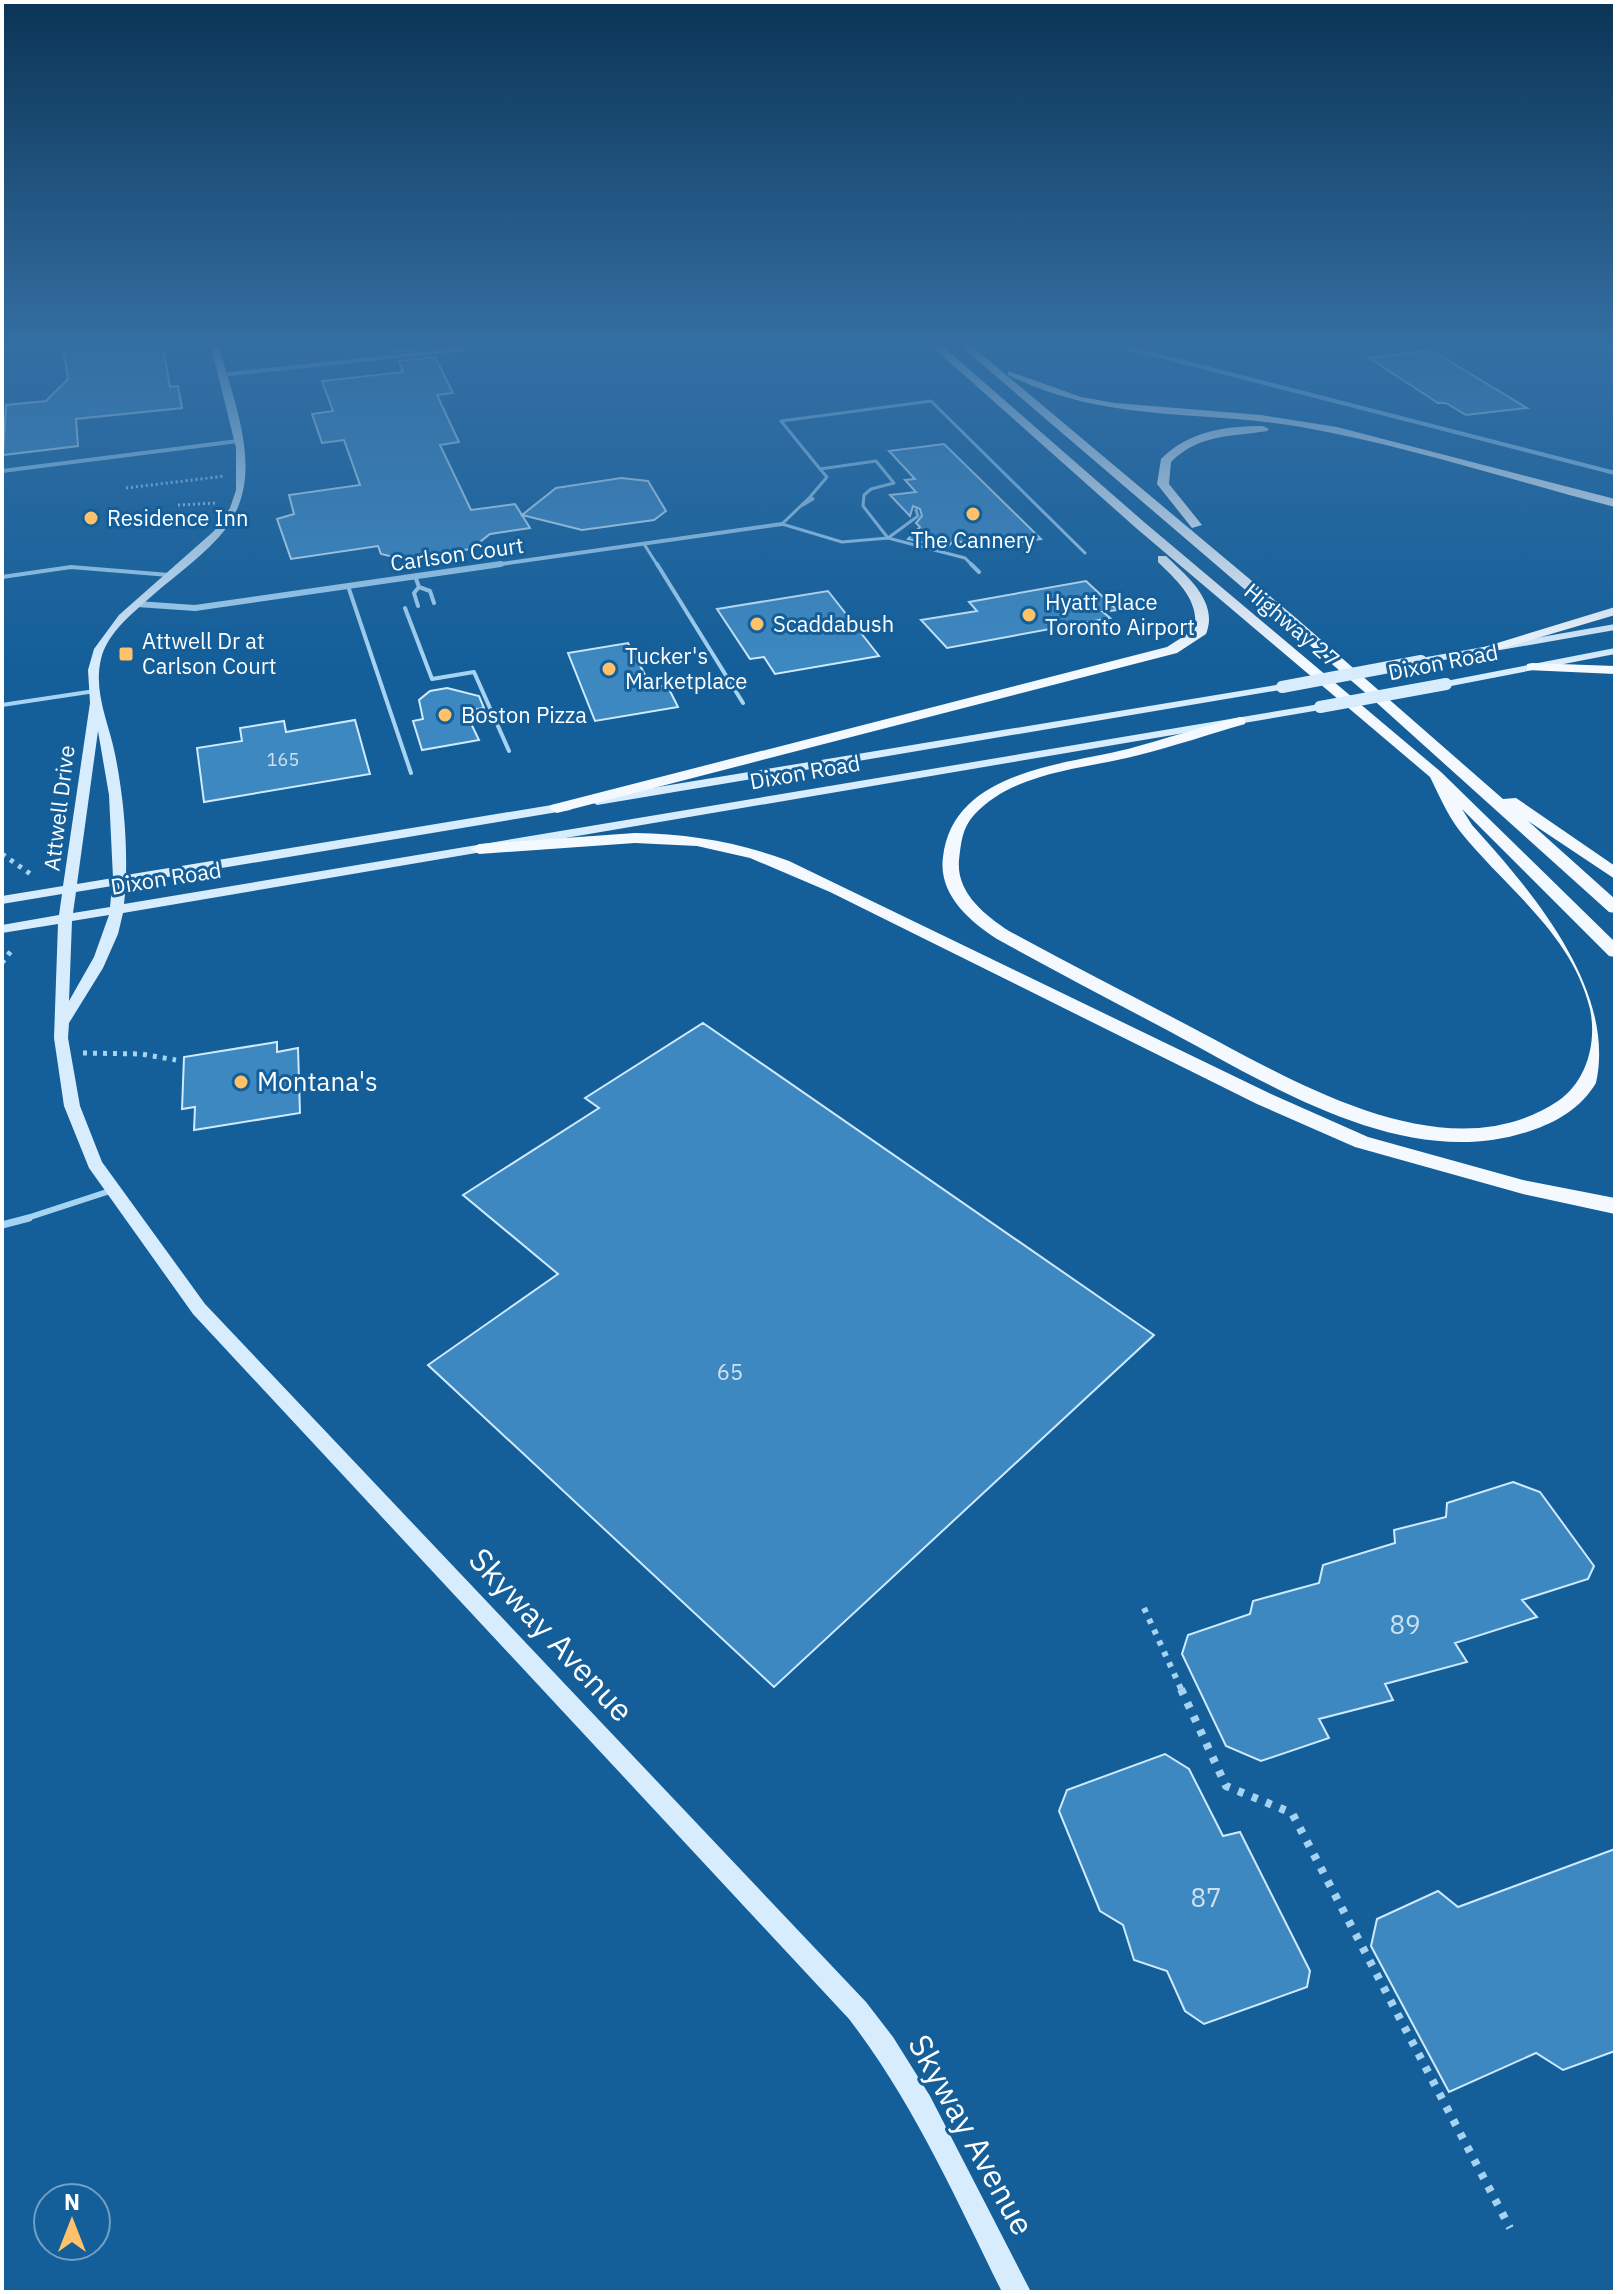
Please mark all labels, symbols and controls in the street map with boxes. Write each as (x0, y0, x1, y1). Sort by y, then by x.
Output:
place label: Residence Inn (107, 503, 248, 532)
marker: The Cannery (964, 505, 982, 523)
marker: Residence Inn (82, 509, 100, 527)
place label: The Cannery (911, 525, 1035, 554)
street label: Carlson Court (388, 530, 526, 577)
street label: Highway 27 (1239, 576, 1346, 673)
place label: Hyatt Place Toronto Airport (1045, 587, 1195, 641)
marker: Hyatt Place Toronto Airport (1020, 606, 1038, 624)
place label: Scaddabush (773, 609, 894, 638)
marker: Scaddabush (748, 615, 766, 633)
place label: Attwell Dr at Carlson Court (142, 626, 277, 680)
street label: Dixon Road (1385, 637, 1501, 686)
place label: Tucker's Marketplace (625, 641, 747, 695)
marker: Attwell Dr at Carlson Court (117, 645, 135, 663)
marker: Tucker's Marketplace (600, 660, 618, 678)
place label: Boston Pizza (461, 700, 587, 729)
marker: Boston Pizza (436, 706, 454, 724)
street label: Attwell Drive (36, 744, 81, 872)
house number: 165 (267, 748, 299, 771)
street label: Dixon Road (747, 748, 862, 795)
street label: Dixon Road (108, 854, 223, 901)
place label: Montana's (257, 1064, 378, 1098)
marker: Montana's (232, 1073, 250, 1091)
house number: 65 (717, 1357, 743, 1386)
street label: Skyway Avenue (460, 1538, 643, 1730)
house number: 89 (1389, 1607, 1421, 1641)
house number: 87 (1190, 1880, 1222, 1914)
street label: Skyway Avenue (899, 2027, 1044, 2242)
north arrow (32, 2182, 112, 2262)
text: N (64, 2187, 80, 2216)

